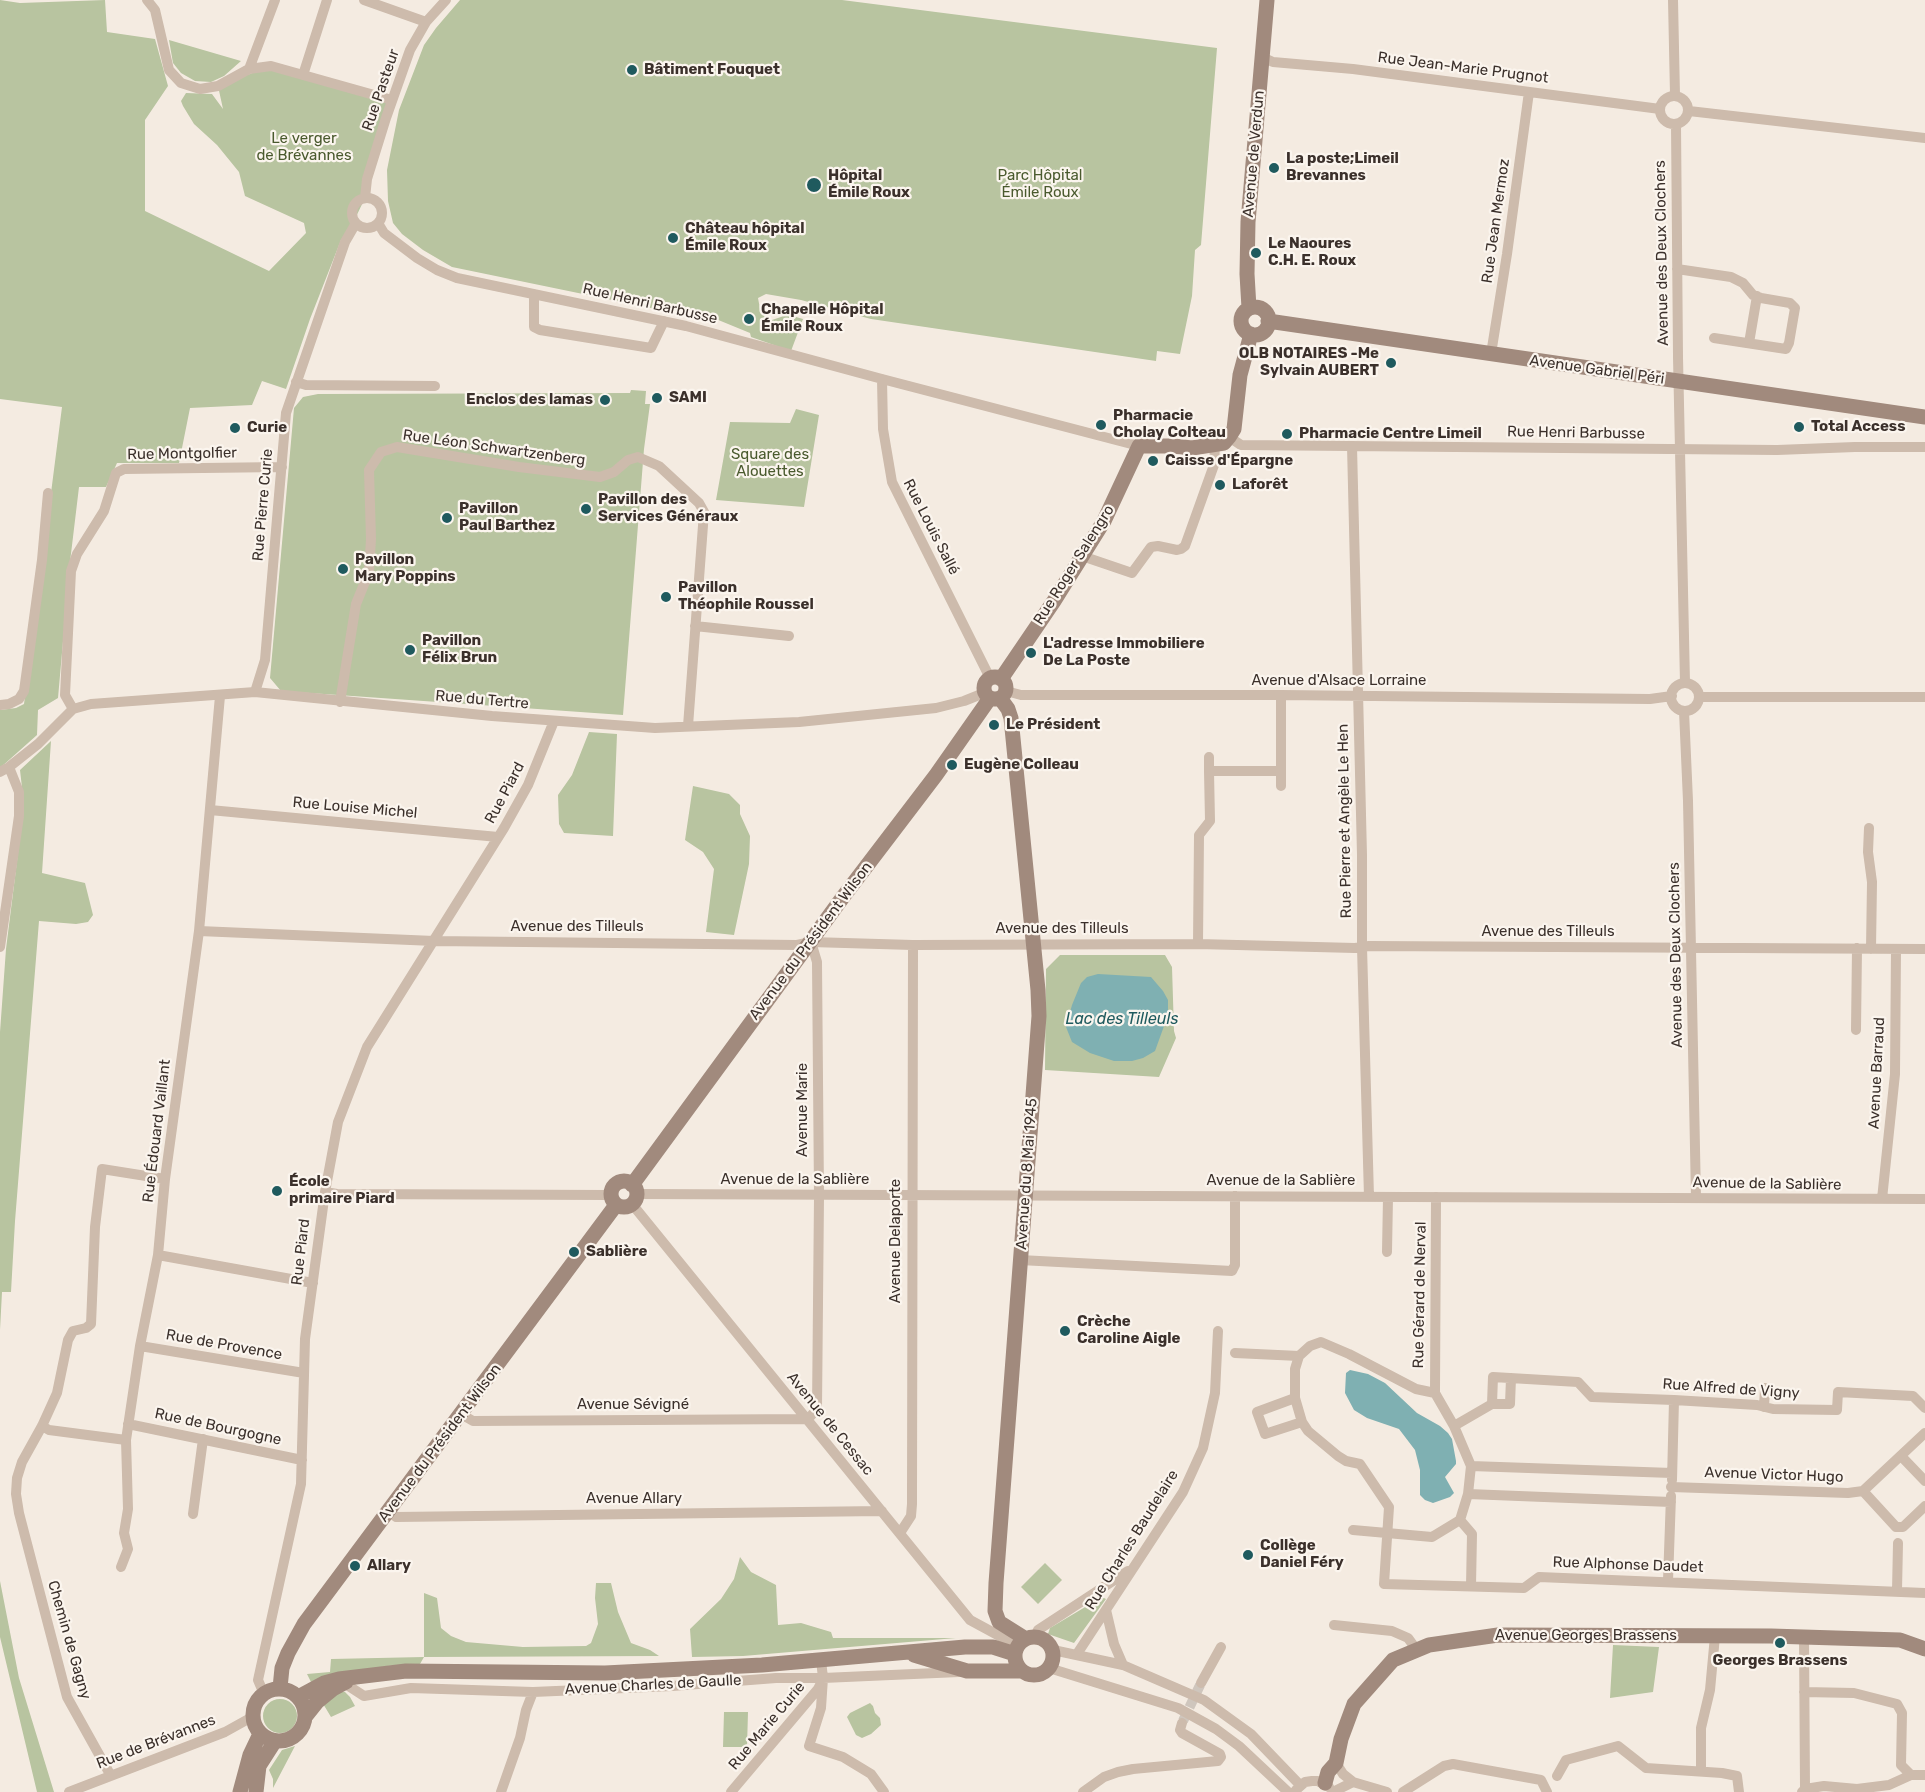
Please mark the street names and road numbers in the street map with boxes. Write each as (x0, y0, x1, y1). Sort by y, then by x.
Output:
street label: Rue Pasteur (359, 47, 403, 133)
street label: Rue Jean-Marie Prugnot (1377, 49, 1549, 87)
street label: Avenue de Verdun (1239, 90, 1269, 218)
street label: Rue Jean Mermoz (1478, 158, 1514, 284)
street label: Avenue des Deux Clochers (1651, 160, 1673, 346)
street label: Rue Henri Barbusse (581, 280, 719, 328)
street label: Avenue Gabriel Péri (1528, 352, 1666, 388)
street label: Rue Henri Barbusse (1507, 423, 1645, 443)
street label: Rue Léon Schwartzenberg (402, 426, 586, 470)
street label: Rue Montgolfier (127, 444, 237, 464)
street label: Rue Pierre Curie (249, 448, 277, 562)
street label: Rue Louis Sallé (899, 476, 963, 578)
street label: Rue Roger Salengro (1030, 502, 1118, 628)
street label: Avenue d'Alsace Lorraine (1252, 672, 1426, 690)
street label: Rue du Tertre (435, 687, 529, 713)
street label: Rue Pierre et Angèle Le Hen (1334, 724, 1356, 918)
street label: Rue Piard (481, 759, 529, 827)
street label: Rue Louise Michel (292, 794, 418, 822)
street label: Avenue du Président Wilson (746, 858, 876, 1024)
street label: Avenue des Deux Clochers (1665, 862, 1687, 1048)
street label: Avenue des Tilleuls (510, 918, 644, 936)
street label: Avenue des Tilleuls (995, 920, 1129, 938)
street label: Avenue des Tilleuls (1481, 923, 1615, 941)
street label: Avenue Barraud (1865, 1017, 1889, 1129)
street label: Rue Édouard Vaillant (139, 1058, 175, 1204)
street label: Avenue Marie (794, 1063, 812, 1157)
street label: Avenue du 8 Mai 1945 (1013, 1098, 1041, 1250)
street label: Avenue de la Sablière (721, 1171, 869, 1189)
street label: Avenue de la Sablière (1207, 1172, 1355, 1190)
street label: Avenue de la Sablière (1692, 1174, 1842, 1194)
street label: Avenue Delaporte (887, 1179, 905, 1303)
street label: Rue Piard (288, 1218, 314, 1286)
street label: Rue Gérard de Nerval (1410, 1221, 1430, 1369)
street label: Rue de Provence (165, 1326, 283, 1364)
street label: Avenue du Président Wilson (375, 1360, 505, 1526)
street label: Avenue de Cessac (783, 1369, 877, 1479)
street label: Rue Alfred de Vigny (1662, 1375, 1800, 1403)
street label: Avenue Sévigné (577, 1396, 689, 1414)
street label: Rue de Bourgogne (153, 1405, 283, 1449)
street label: Avenue Victor Hugo (1704, 1464, 1844, 1486)
street label: Rue Charles Baudelaire (1082, 1467, 1182, 1613)
street label: Avenue Allary (586, 1490, 682, 1508)
street label: Rue Alphonse Daudet (1552, 1553, 1704, 1577)
street label: Chemin de Gagny (43, 1578, 95, 1702)
street label: Avenue Georges Brassens (1495, 1627, 1677, 1645)
street label: Avenue Charles de Gaulle (564, 1671, 742, 1699)
street label: Rue Marie Curie (725, 1678, 809, 1774)
street label: Rue de Brévannes (94, 1711, 218, 1773)

